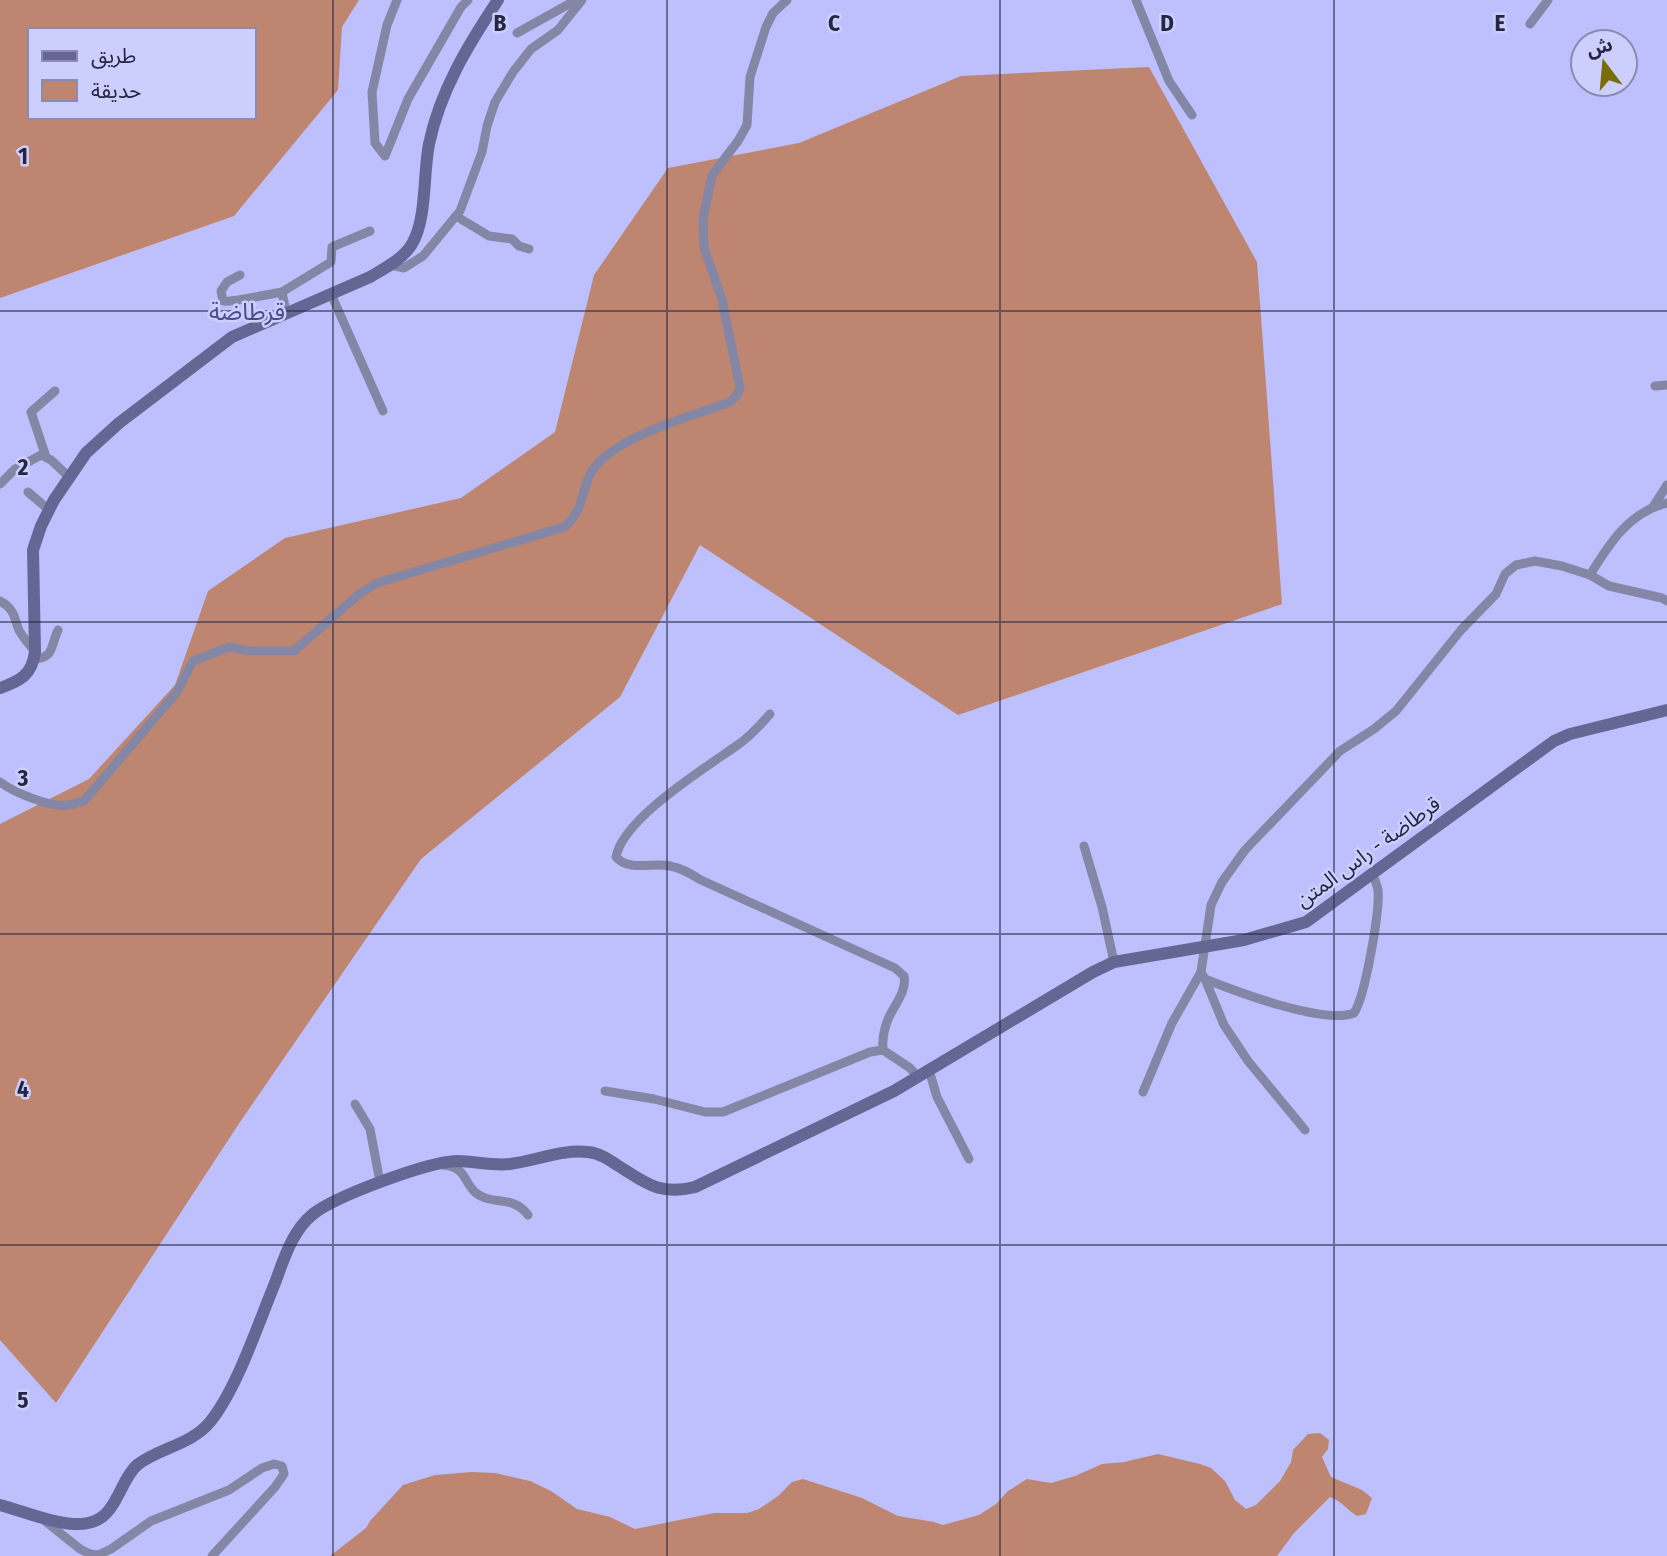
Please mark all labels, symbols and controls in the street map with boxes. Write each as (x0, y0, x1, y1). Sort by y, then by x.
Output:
text: B (494, 9, 507, 37)
text: C (828, 9, 840, 37)
text: D (1160, 9, 1174, 37)
text: E (1495, 9, 1506, 37)
legend (28, 28, 256, 119)
north arrow (1569, 28, 1639, 98)
text: ش (1584, 32, 1615, 62)
text: طريق (91, 43, 136, 69)
text: حديقة (91, 78, 141, 104)
text: 1 (18, 142, 28, 170)
district label: قرطاضة (209, 298, 285, 326)
text: 2 (17, 453, 29, 481)
text: 3 (17, 764, 29, 792)
street label: قرطاضة - راس المتن (1291, 791, 1445, 913)
text: 4 (17, 1075, 29, 1103)
text: 5 (17, 1386, 29, 1414)

